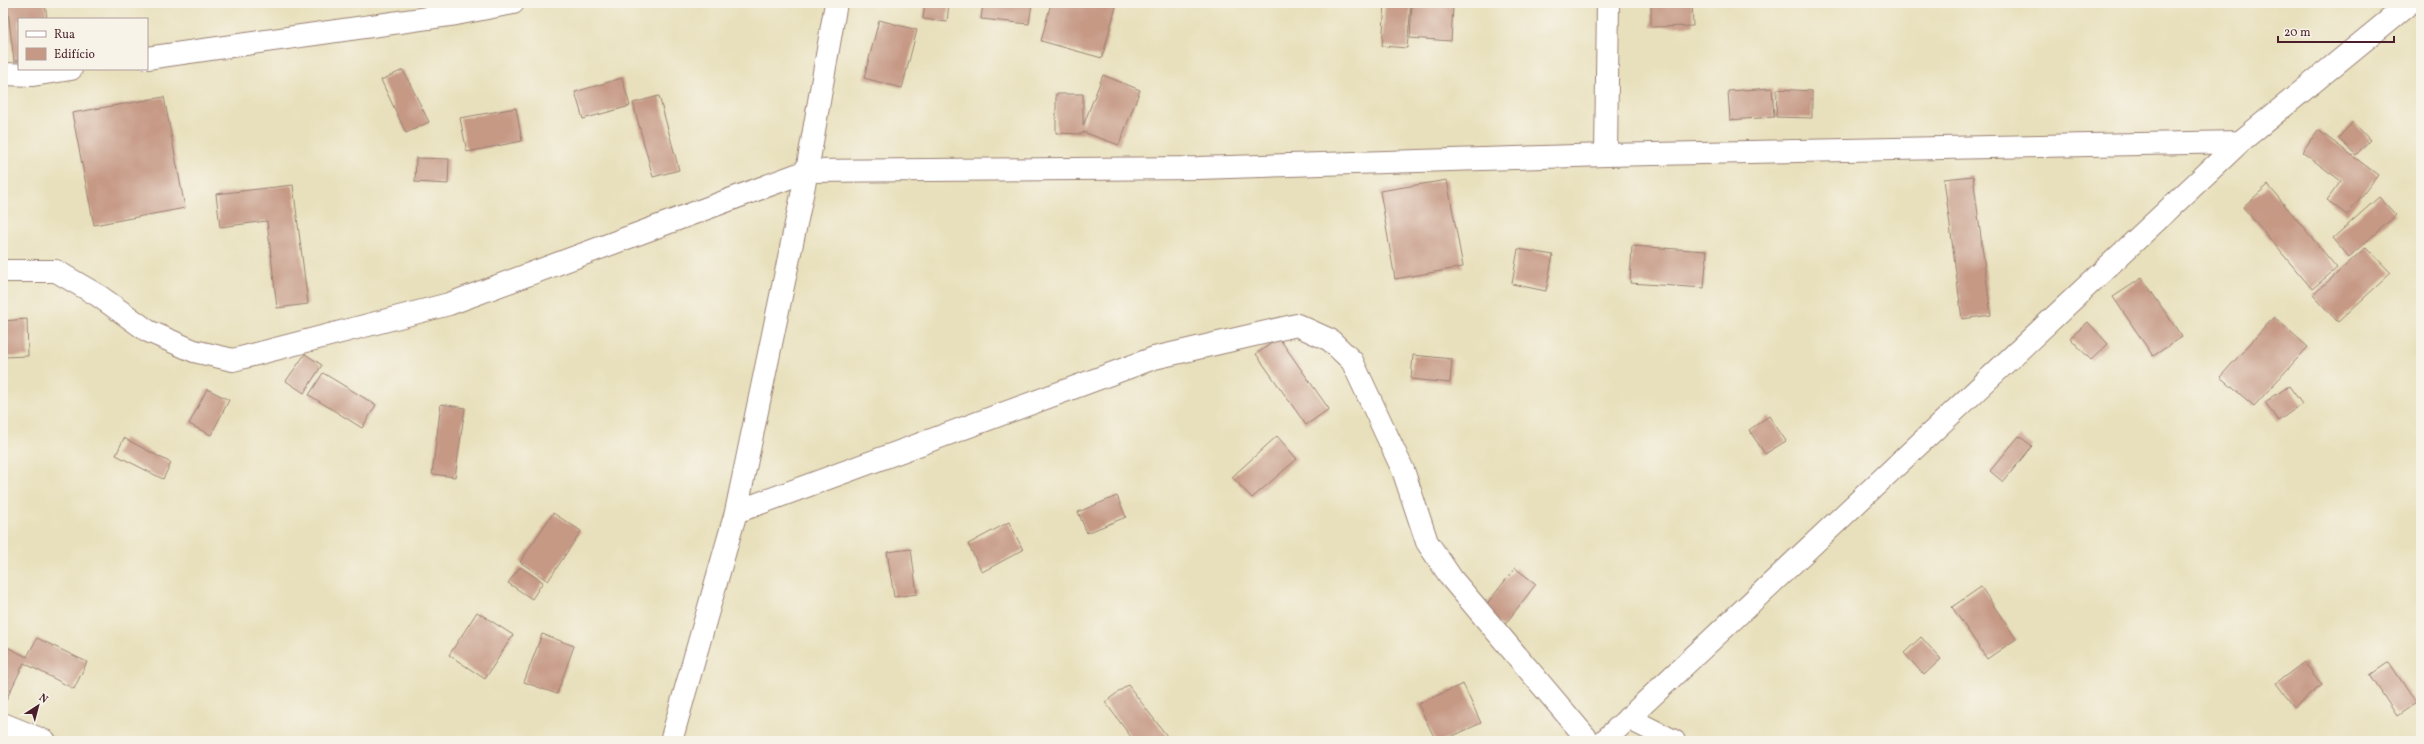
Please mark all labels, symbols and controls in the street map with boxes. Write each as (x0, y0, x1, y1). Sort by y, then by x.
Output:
legend (18, 18, 148, 70)
scale bar (2278, 18, 2394, 44)
text: 20 m (2284, 25, 2311, 41)
text: Rua (54, 27, 75, 43)
text: Edifício (54, 47, 95, 63)
north arrow (18, 686, 58, 726)
text: N (35, 691, 51, 708)

